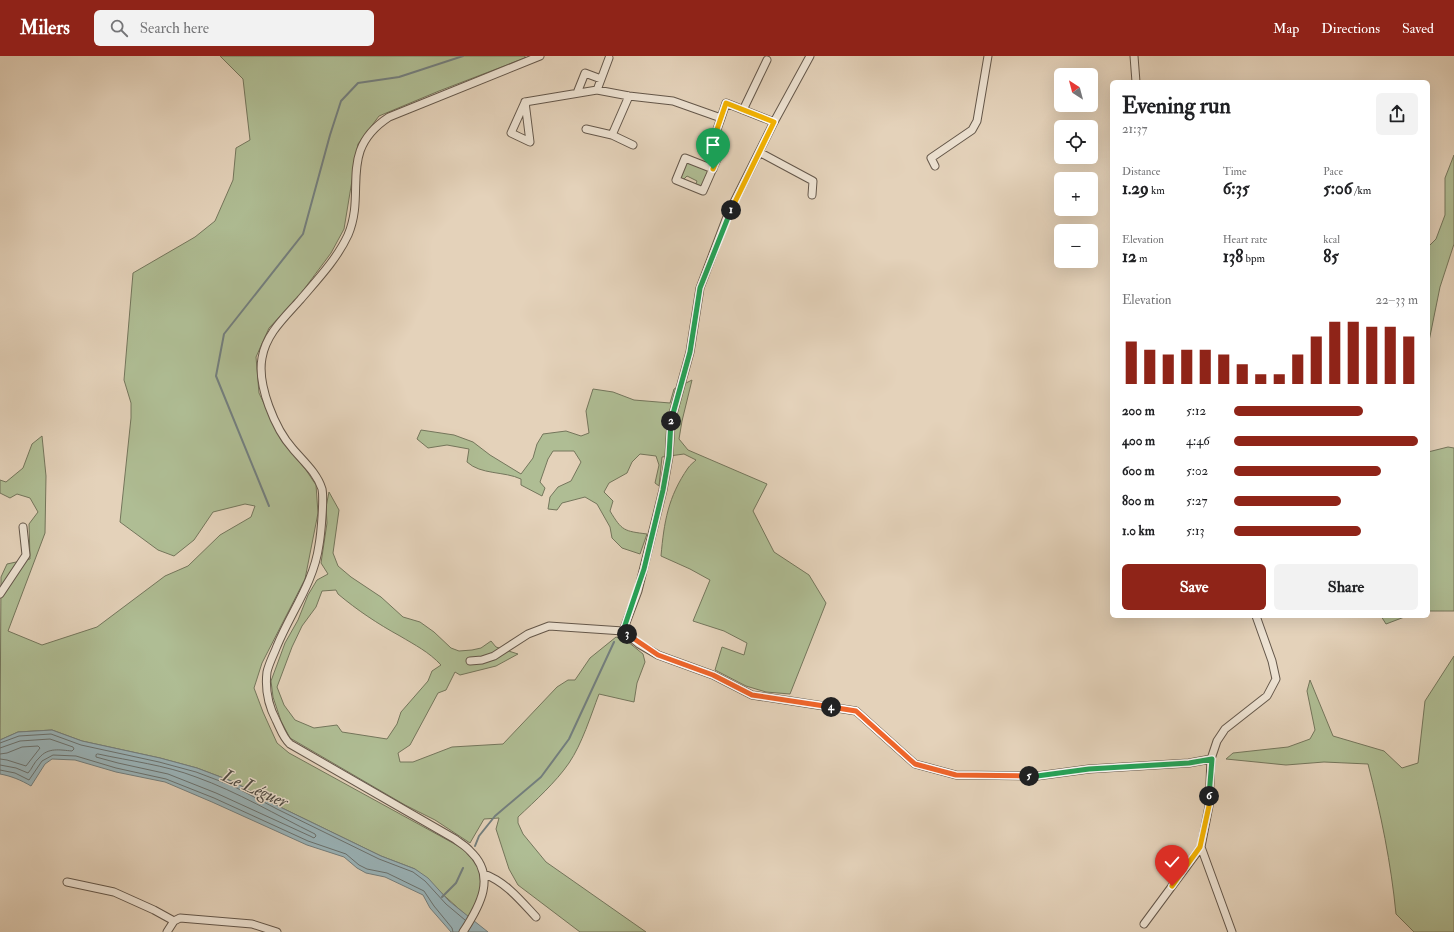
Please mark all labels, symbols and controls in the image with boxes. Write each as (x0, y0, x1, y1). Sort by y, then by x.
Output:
search box (94, 10, 374, 46)
text: Milers (20, 16, 70, 40)
icon: search (108, 17, 130, 39)
text: Search here (140, 19, 209, 38)
text: Map (1273, 20, 1299, 37)
text: Directions (1321, 20, 1380, 37)
text: Saved (1402, 20, 1434, 37)
north arrow (1054, 68, 1098, 112)
map controls (1054, 68, 1098, 268)
text: Evening run (1122, 92, 1231, 120)
button: share (1376, 93, 1418, 135)
button: locate (1054, 120, 1098, 164)
text: 21:37 (1122, 121, 1147, 137)
pin (696, 128, 730, 169)
icon: arrive (702, 134, 724, 156)
text: Distance (1122, 165, 1160, 178)
text: Time (1223, 165, 1247, 178)
text: Pace (1323, 165, 1343, 178)
button: + (1054, 172, 1098, 216)
text: 1.29 (1122, 178, 1149, 199)
text: 6:35 (1223, 178, 1249, 199)
text: 5:06 (1323, 178, 1352, 199)
text: km (1149, 184, 1165, 197)
text: /km (1352, 184, 1371, 197)
pin: 1 (721, 200, 741, 220)
text: 1 (729, 203, 733, 216)
button: − (1054, 224, 1098, 268)
text: Elevation (1122, 233, 1164, 246)
text: Heart rate (1223, 233, 1267, 246)
text: kcal (1323, 233, 1340, 246)
text: 12 (1122, 246, 1137, 267)
text: 138 (1223, 246, 1243, 267)
text: 85 (1323, 246, 1339, 267)
text: m (1137, 252, 1148, 265)
text: bpm (1243, 252, 1265, 265)
text: Elevation (1122, 292, 1172, 308)
text: 22–33 m (1375, 292, 1418, 308)
text: 200 m (1122, 403, 1155, 419)
text: 5:12 (1186, 403, 1206, 419)
pin: 2 (661, 411, 681, 431)
text: 2 (668, 414, 674, 427)
text: 400 m (1122, 433, 1155, 449)
text: 4:46 (1186, 433, 1210, 449)
text: 600 m (1122, 463, 1155, 479)
text: 5:02 (1186, 463, 1208, 479)
text: 800 m (1122, 493, 1154, 509)
text: 5:27 (1186, 493, 1207, 509)
text: 1.0 km (1122, 523, 1155, 539)
text: 5:13 (1186, 523, 1205, 539)
button: Save (1122, 564, 1266, 610)
button: Share (1274, 564, 1418, 610)
pin: 3 (617, 624, 637, 644)
text: 3 (625, 627, 629, 640)
pin: 4 (821, 697, 841, 717)
text: 4 (828, 700, 834, 713)
water label: Le Léguer (217, 764, 293, 814)
pin: 5 (1019, 766, 1039, 786)
text: 5 (1027, 769, 1031, 782)
pin: 6 (1199, 786, 1219, 806)
text: 6 (1206, 789, 1212, 802)
pin (1155, 845, 1189, 886)
icon: check (1161, 851, 1183, 873)

